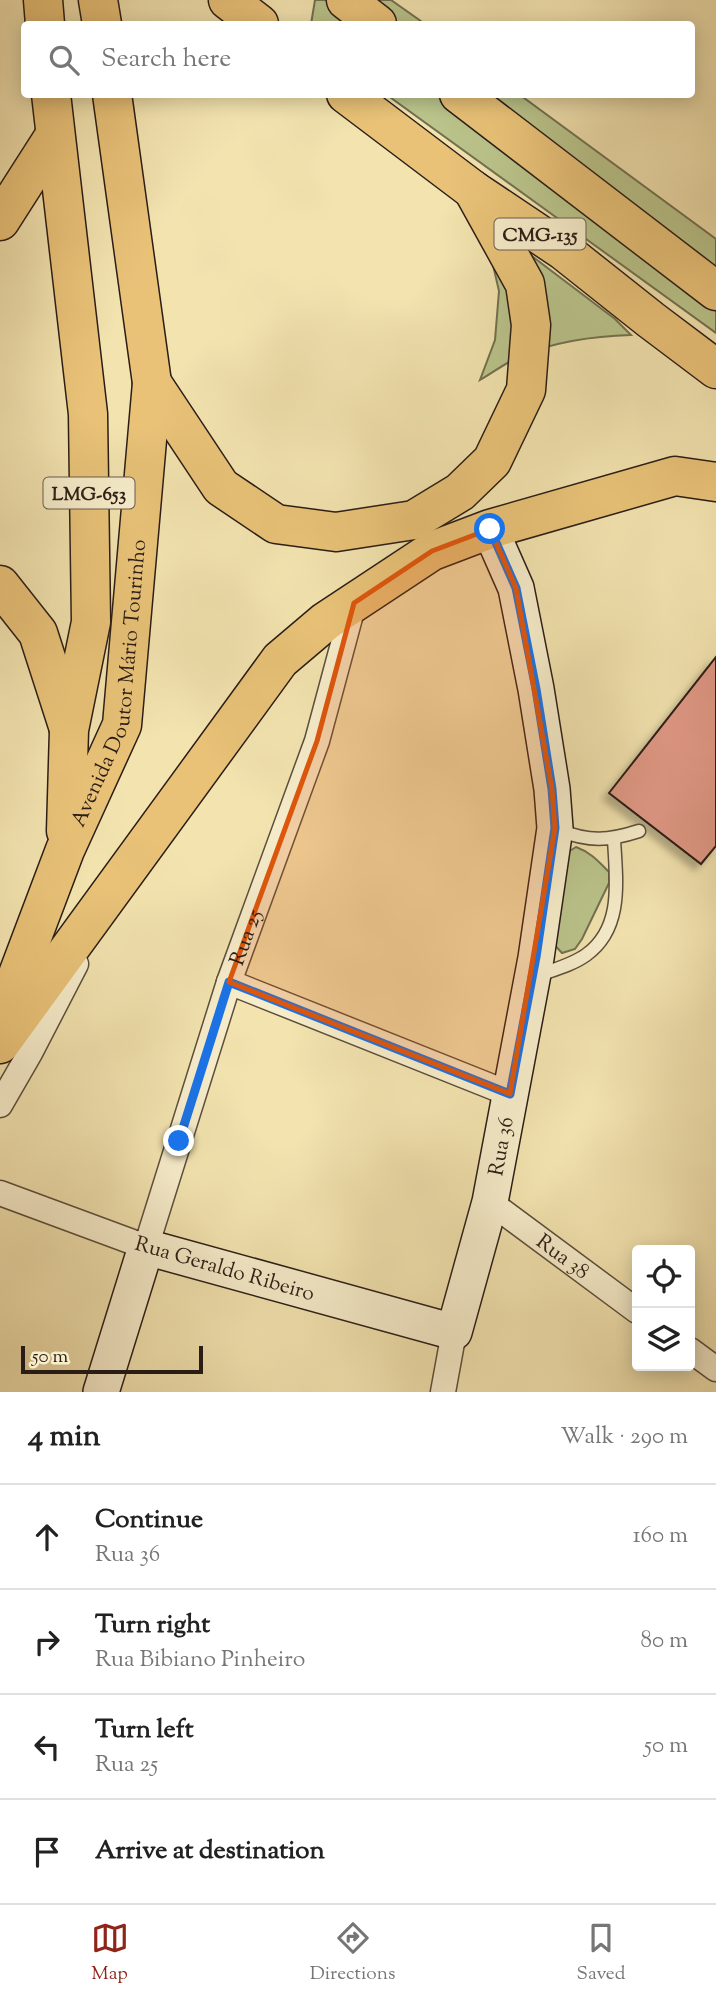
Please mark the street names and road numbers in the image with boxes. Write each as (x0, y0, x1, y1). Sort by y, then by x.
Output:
road number: CMG-135 (494, 218, 586, 250)
road number: LMG-653 (43, 478, 134, 508)
street label: Avenida Doutor Mário Tourinho (64, 538, 155, 832)
street label: Rua 25 (223, 906, 271, 970)
street label: Rua 36 (482, 1115, 523, 1179)
street label: Rua 38 (529, 1228, 595, 1288)
street label: Rua Geraldo Ribeiro (131, 1230, 318, 1310)

